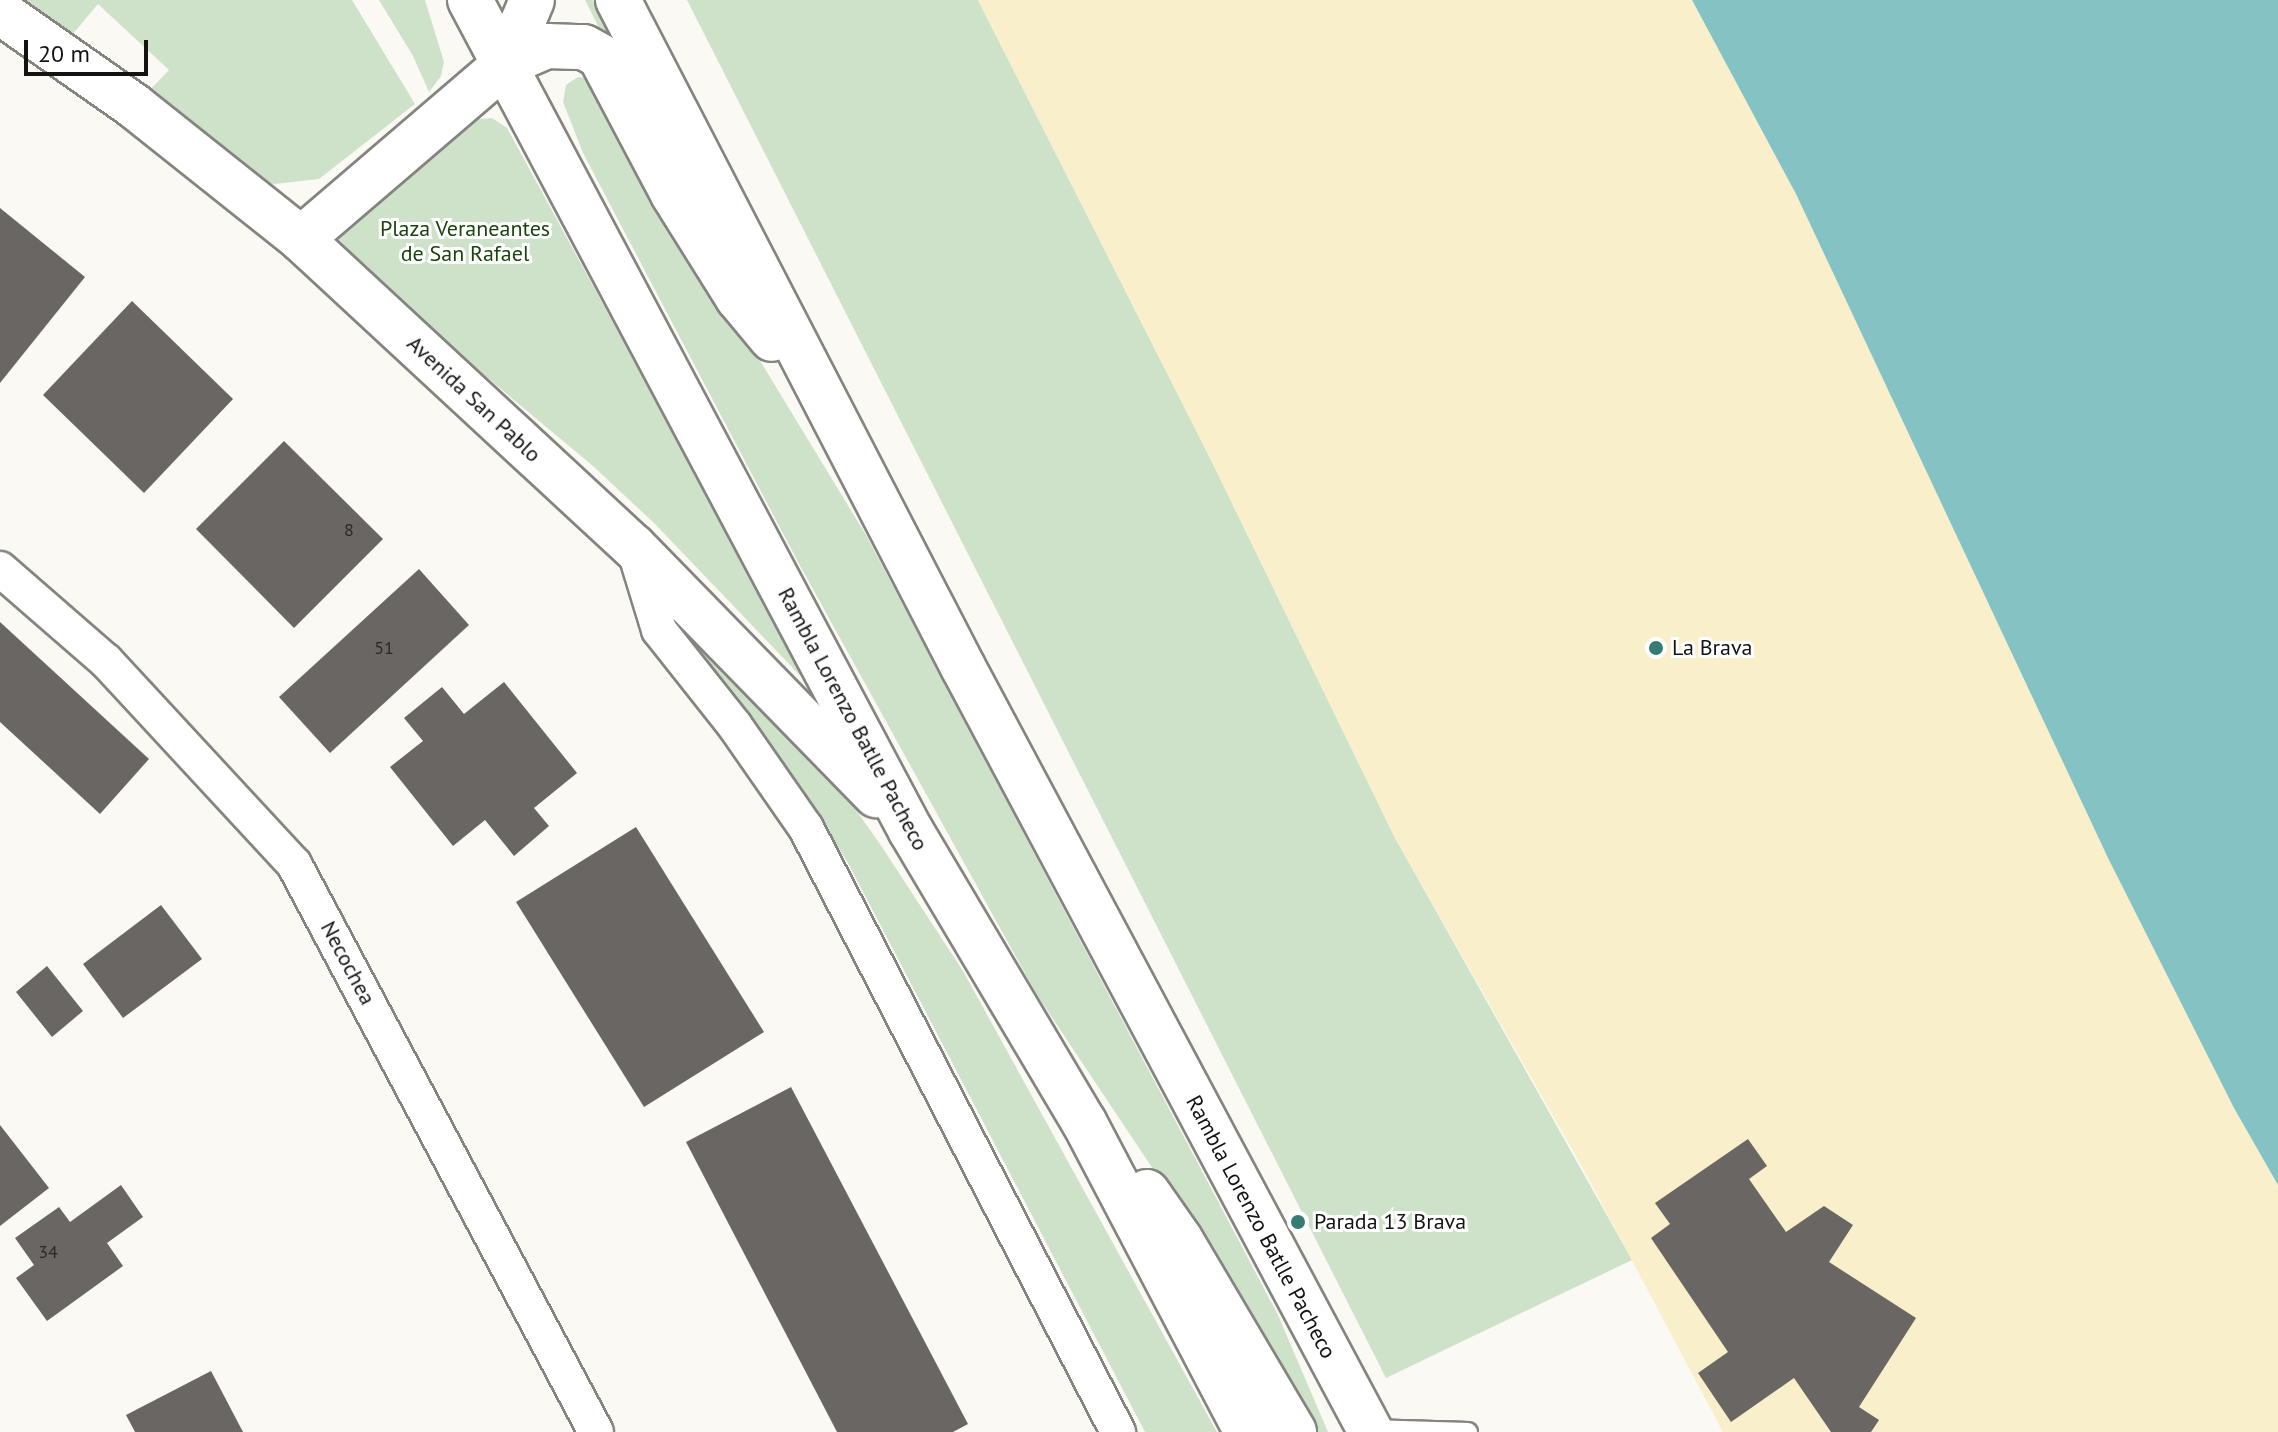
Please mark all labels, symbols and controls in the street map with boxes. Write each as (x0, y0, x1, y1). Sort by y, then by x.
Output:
scale bar (28, 24, 152, 74)
text: 20 m (38, 38, 90, 69)
park label: Plaza Veraneantes de San Rafael (380, 215, 550, 266)
street label: Avenida San Pablo (402, 330, 546, 468)
house number: 8 (344, 519, 354, 541)
street label: Rambla Lorenzo Batlle Pacheco (772, 583, 934, 855)
place label: La Brava (1672, 635, 1752, 661)
house number: 51 (374, 637, 394, 659)
marker: La Brava (1647, 639, 1665, 657)
street label: Necochea (315, 917, 381, 1009)
street label: Rambla Lorenzo Batlle Pacheco (1180, 1091, 1342, 1363)
place label: Parada 13 Brava (1314, 1209, 1466, 1235)
marker: Parada 13 Brava (1289, 1213, 1307, 1231)
house number: 34 (38, 1241, 58, 1263)

